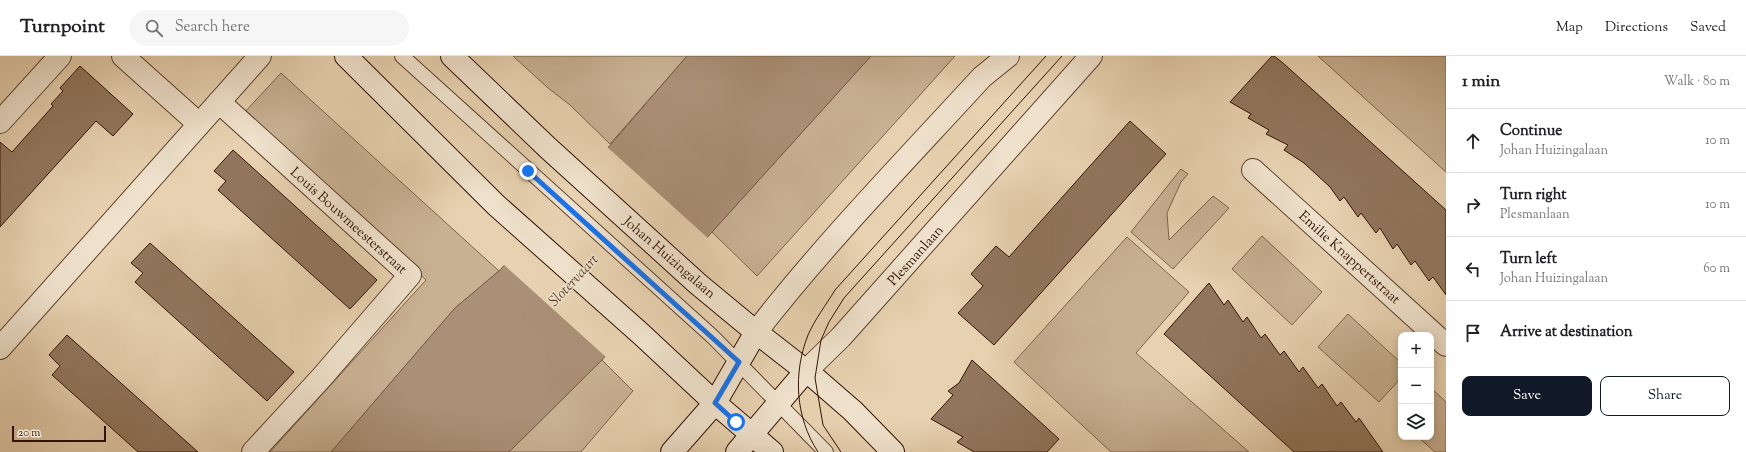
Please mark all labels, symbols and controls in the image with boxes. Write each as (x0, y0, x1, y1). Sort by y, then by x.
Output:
search box (129, 10, 409, 46)
text: Turnpoint (20, 14, 105, 41)
icon: search (143, 17, 165, 39)
text: Search here (175, 17, 250, 38)
text: Map (1556, 18, 1583, 38)
text: Directions (1605, 18, 1668, 38)
text: Saved (1690, 18, 1726, 38)
text: 1 min (1462, 70, 1500, 94)
text: Walk · 80 m (1664, 73, 1730, 91)
text: Continue (1500, 121, 1562, 142)
icon: ahead (1462, 130, 1484, 152)
text: 10 m (1705, 132, 1730, 150)
text: Johan Huizingalaan (1500, 142, 1608, 160)
route end (519, 162, 537, 180)
street label: Louis Bouwmeesterstraat (285, 163, 411, 280)
text: Turn right (1500, 185, 1566, 206)
icon: right (1462, 194, 1484, 216)
text: 10 m (1705, 196, 1730, 214)
text: Plesmanlaan (1500, 206, 1570, 224)
street label: Emilie Knappertstraat (1293, 207, 1404, 310)
street label: Johan Huizingalaan (617, 212, 719, 304)
street label: Plesmanlaan (884, 222, 949, 291)
text: Turn left (1500, 249, 1557, 270)
water label: Slotervaart (544, 250, 604, 312)
icon: left (1462, 258, 1484, 280)
text: 60 m (1703, 260, 1730, 278)
text: Johan Huizingalaan (1500, 270, 1608, 288)
icon: arrive (1462, 322, 1484, 344)
text: Arrive at destination (1500, 322, 1633, 343)
map controls (1398, 332, 1434, 440)
button: + (1398, 332, 1434, 368)
button: − (1398, 368, 1434, 404)
button: Save (1462, 376, 1592, 416)
button: Share (1600, 376, 1730, 416)
button: layers (1398, 404, 1434, 440)
route start (727, 413, 745, 431)
scale bar (12, 424, 106, 443)
text: 20 m (18, 425, 40, 441)

